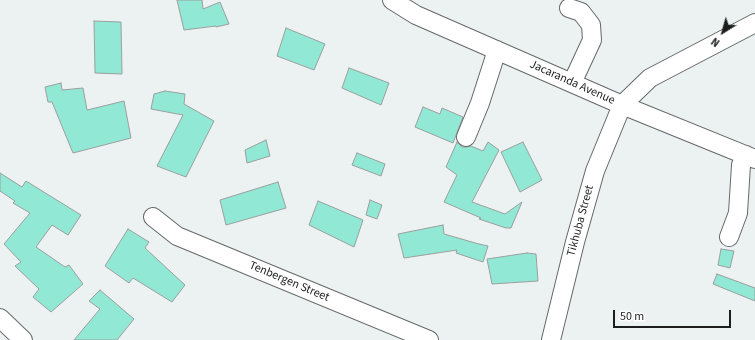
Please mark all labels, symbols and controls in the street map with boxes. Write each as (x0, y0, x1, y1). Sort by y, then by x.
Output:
north arrow (703, 12, 743, 52)
text: N (708, 34, 723, 50)
street label: Jacaranda Avenue (527, 58, 617, 108)
street label: Tikhuba Street (565, 184, 597, 258)
street label: Tenbergen Street (247, 259, 331, 305)
scale bar (615, 302, 733, 328)
text: 50 m (620, 308, 644, 325)

